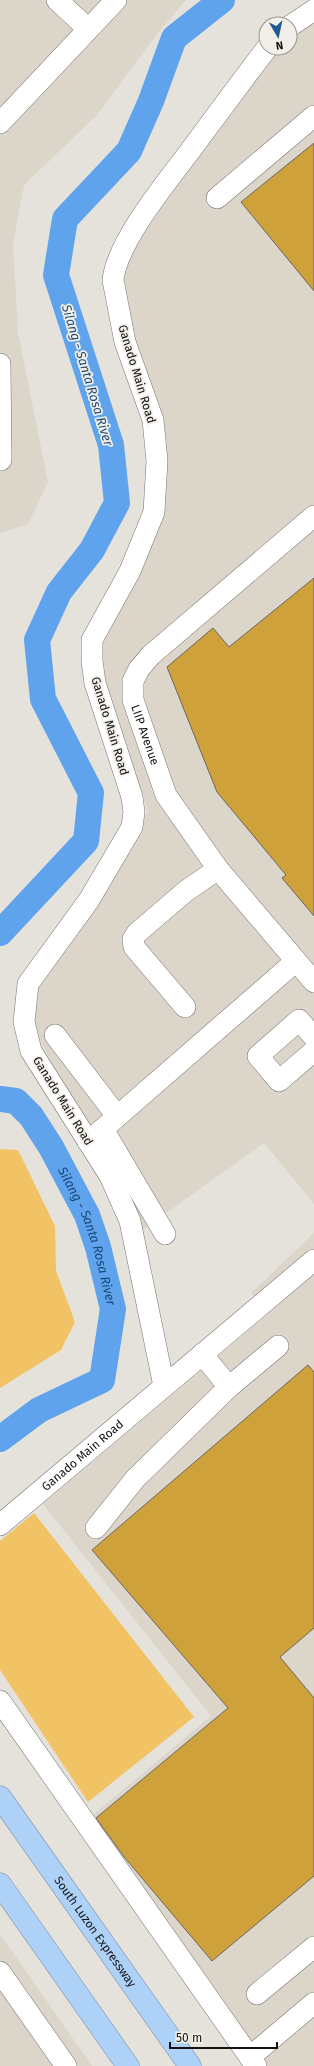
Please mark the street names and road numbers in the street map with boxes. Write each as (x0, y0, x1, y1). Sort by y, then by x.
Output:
street label: Ganado Main Road (115, 323, 159, 425)
street label: Ganado Main Road (88, 675, 132, 777)
street label: LIIP Avenue (128, 703, 162, 767)
street label: Ganado Main Road (30, 1054, 96, 1148)
street label: Ganado Main Road (39, 1417, 126, 1494)
street label: South Luzon Expressway (51, 1874, 139, 1990)

